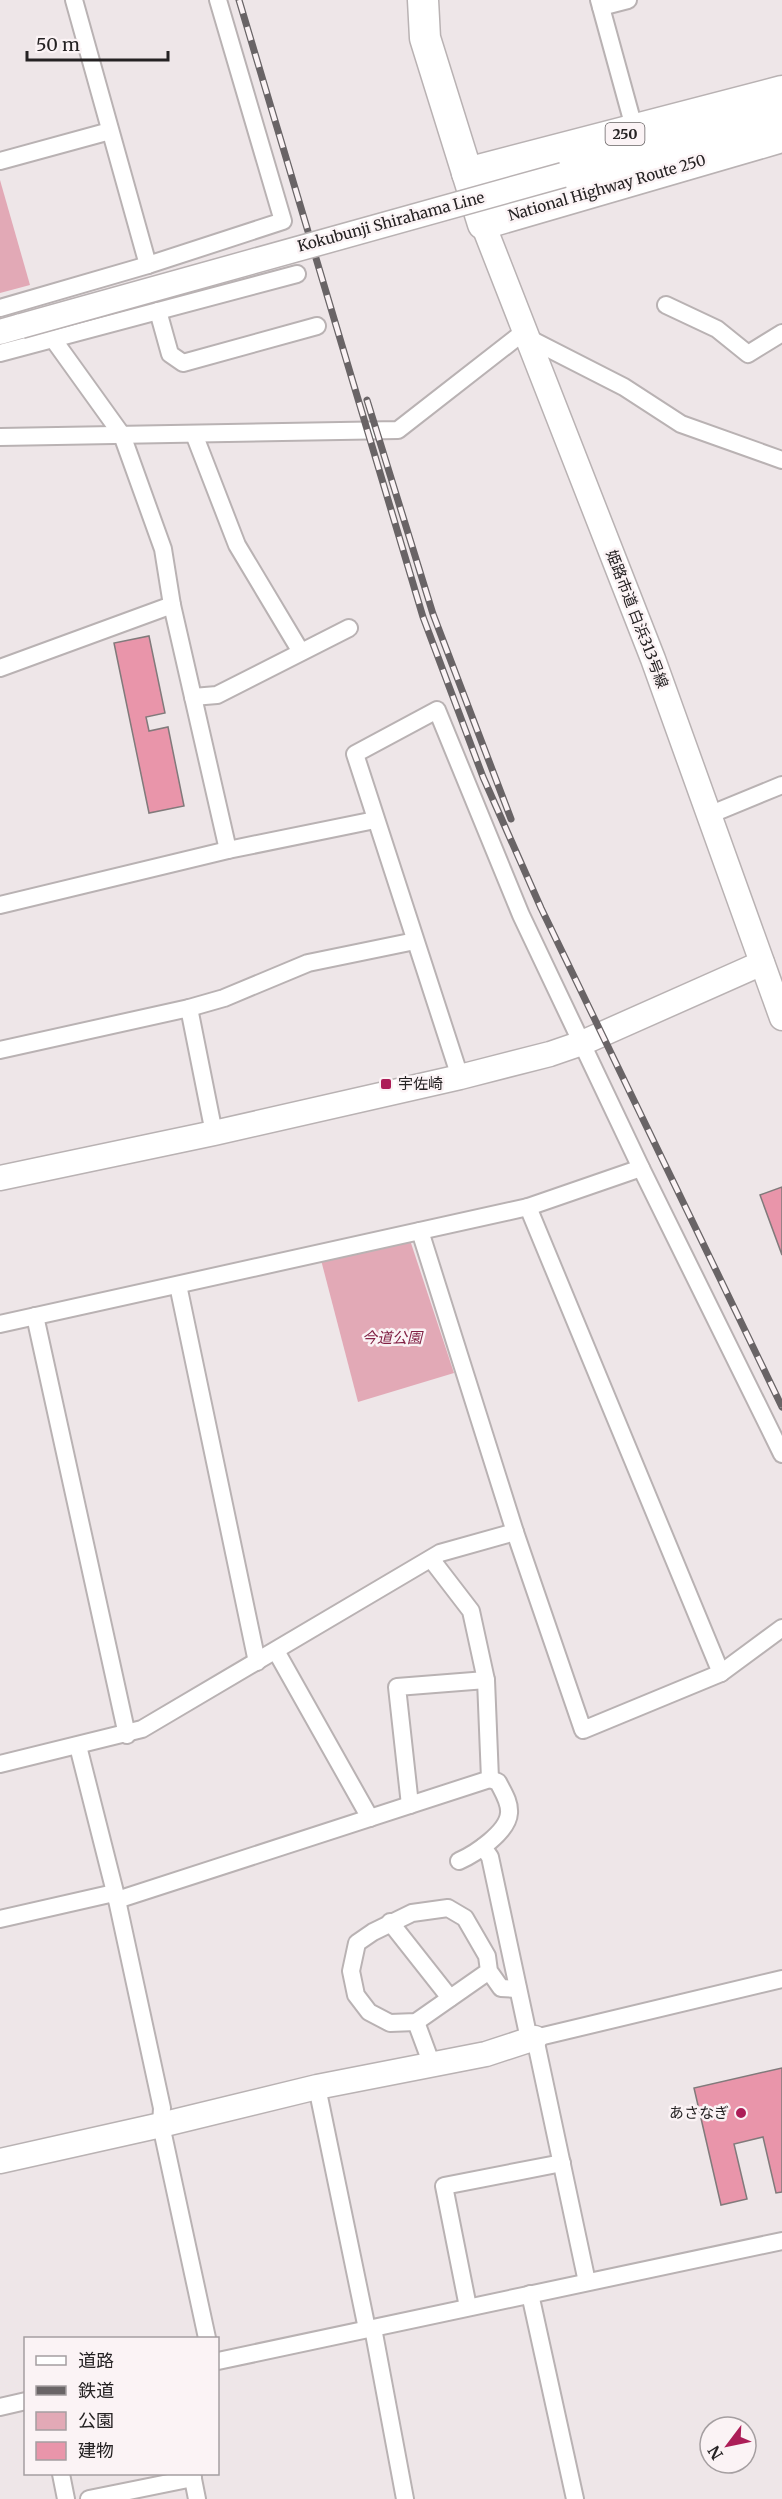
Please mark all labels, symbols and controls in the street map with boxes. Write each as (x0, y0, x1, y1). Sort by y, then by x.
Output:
scale bar (27, 24, 168, 62)
text: 50 m (36, 33, 80, 56)
road number: 250 (606, 123, 644, 145)
street label: National Highway Route 250 (506, 150, 708, 225)
street label: Kokubunji Shirahama Line (295, 187, 487, 256)
street label: 姫路市道 白浜313号線 (602, 547, 673, 691)
place label: 宇佐崎 (398, 1074, 443, 1093)
marker: 宇佐崎 (379, 1077, 393, 1091)
park label: 今道公園 (362, 1328, 424, 1347)
place label: あさなぎ (669, 2103, 729, 2122)
marker: あさなぎ (734, 2106, 748, 2120)
legend (24, 2337, 219, 2475)
text: 道路 (78, 2349, 114, 2372)
text: 鉄道 (78, 2379, 114, 2402)
text: 公園 (78, 2409, 114, 2432)
north arrow (698, 2415, 758, 2475)
text: 建物 (78, 2439, 114, 2462)
text: N (703, 2442, 727, 2464)

